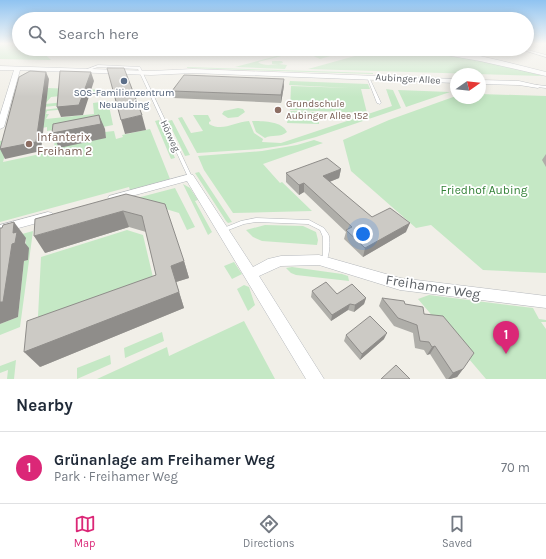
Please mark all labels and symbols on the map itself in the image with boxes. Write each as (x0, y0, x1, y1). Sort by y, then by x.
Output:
north arrow (450, 68, 486, 104)
street label: Aubinger Allee (375, 71, 441, 87)
marker: SOS-Familienzentrum Neuaubing (119, 76, 129, 86)
place label: SOS-Familienzentrum Neuaubing (74, 87, 174, 111)
place label: Grundschule Aubinger Allee 152 (286, 98, 368, 122)
marker: Grundschule Aubinger Allee 152 (273, 105, 283, 115)
street label: Hörweg (157, 118, 183, 154)
place label: Infanterix Freiham 2 (37, 130, 92, 158)
marker: Infanterix Freiham 2 (24, 139, 34, 149)
park label: Friedhof Aubing (440, 183, 528, 197)
your location (353, 224, 373, 244)
street label: Freihamer Weg (384, 271, 482, 303)
pin: 1 (493, 321, 519, 354)

